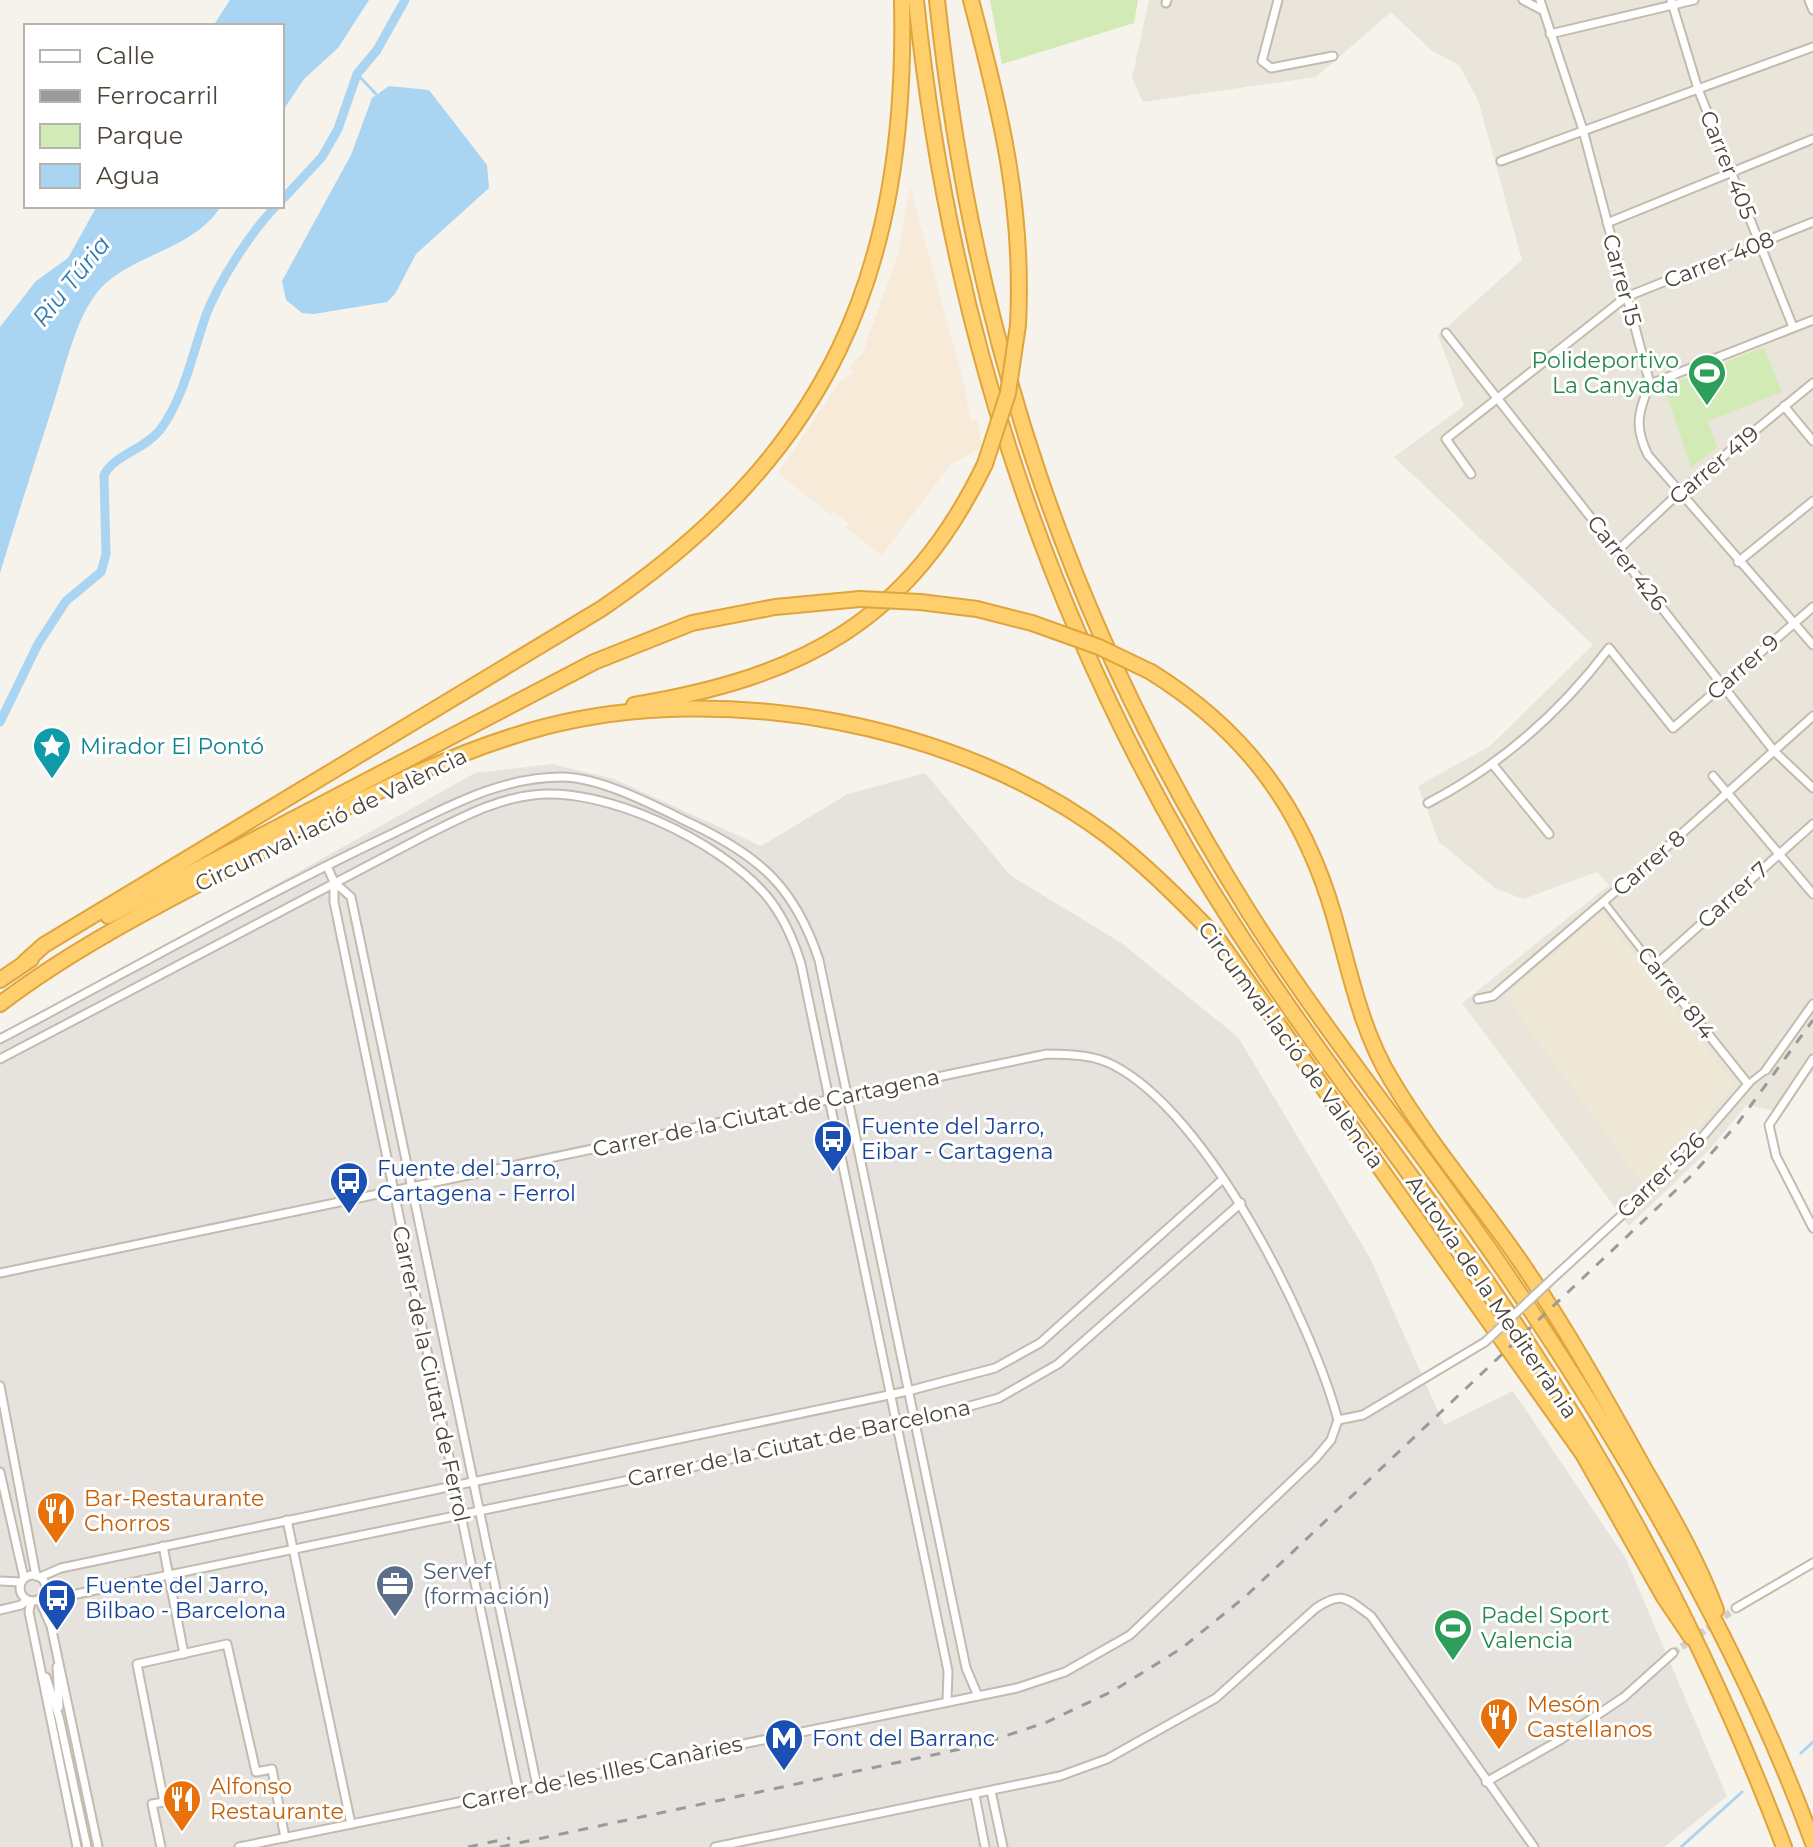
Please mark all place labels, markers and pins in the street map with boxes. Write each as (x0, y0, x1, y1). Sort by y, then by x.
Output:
place label: Polideportivo La Canyada (1532, 347, 1679, 399)
sports icon: Polideportivo La Canyada (1686, 352, 1728, 407)
place icon: Mirador El Pontó (31, 725, 73, 780)
place label: Mirador El Pontó (80, 733, 264, 760)
place label: Fuente del Jarro, Eibar - Cartagena (861, 1113, 1053, 1165)
bus stop icon: Fuente del Jarro, Eibar - Cartagena (812, 1118, 854, 1173)
place label: Fuente del Jarro, Cartagena - Ferrol (377, 1155, 576, 1207)
bus stop icon: Fuente del Jarro, Cartagena - Ferrol (328, 1160, 370, 1215)
place label: Bar-Restaurante Chorros (84, 1485, 264, 1537)
restaurant icon: Bar-Restaurante Chorros (35, 1490, 77, 1545)
place label: Servef (formación) (423, 1558, 550, 1610)
office icon: Servef (formación) (374, 1563, 416, 1618)
place label: Fuente del Jarro, Bilbao - Barcelona (85, 1572, 286, 1624)
bus stop icon: Fuente del Jarro, Bilbao - Barcelona (36, 1577, 78, 1632)
place label: Padel Sport Valencia (1481, 1602, 1610, 1654)
sports icon: Padel Sport Valencia (1432, 1607, 1474, 1662)
place label: Mesón Castellanos (1527, 1691, 1652, 1743)
restaurant icon: Mesón Castellanos (1478, 1696, 1520, 1751)
metro station icon: Font del Barranc (763, 1717, 805, 1772)
place label: Font del Barranc (812, 1725, 995, 1752)
place label: Alfonso Restaurante (210, 1773, 344, 1825)
restaurant icon: Alfonso Restaurante (161, 1778, 203, 1833)

